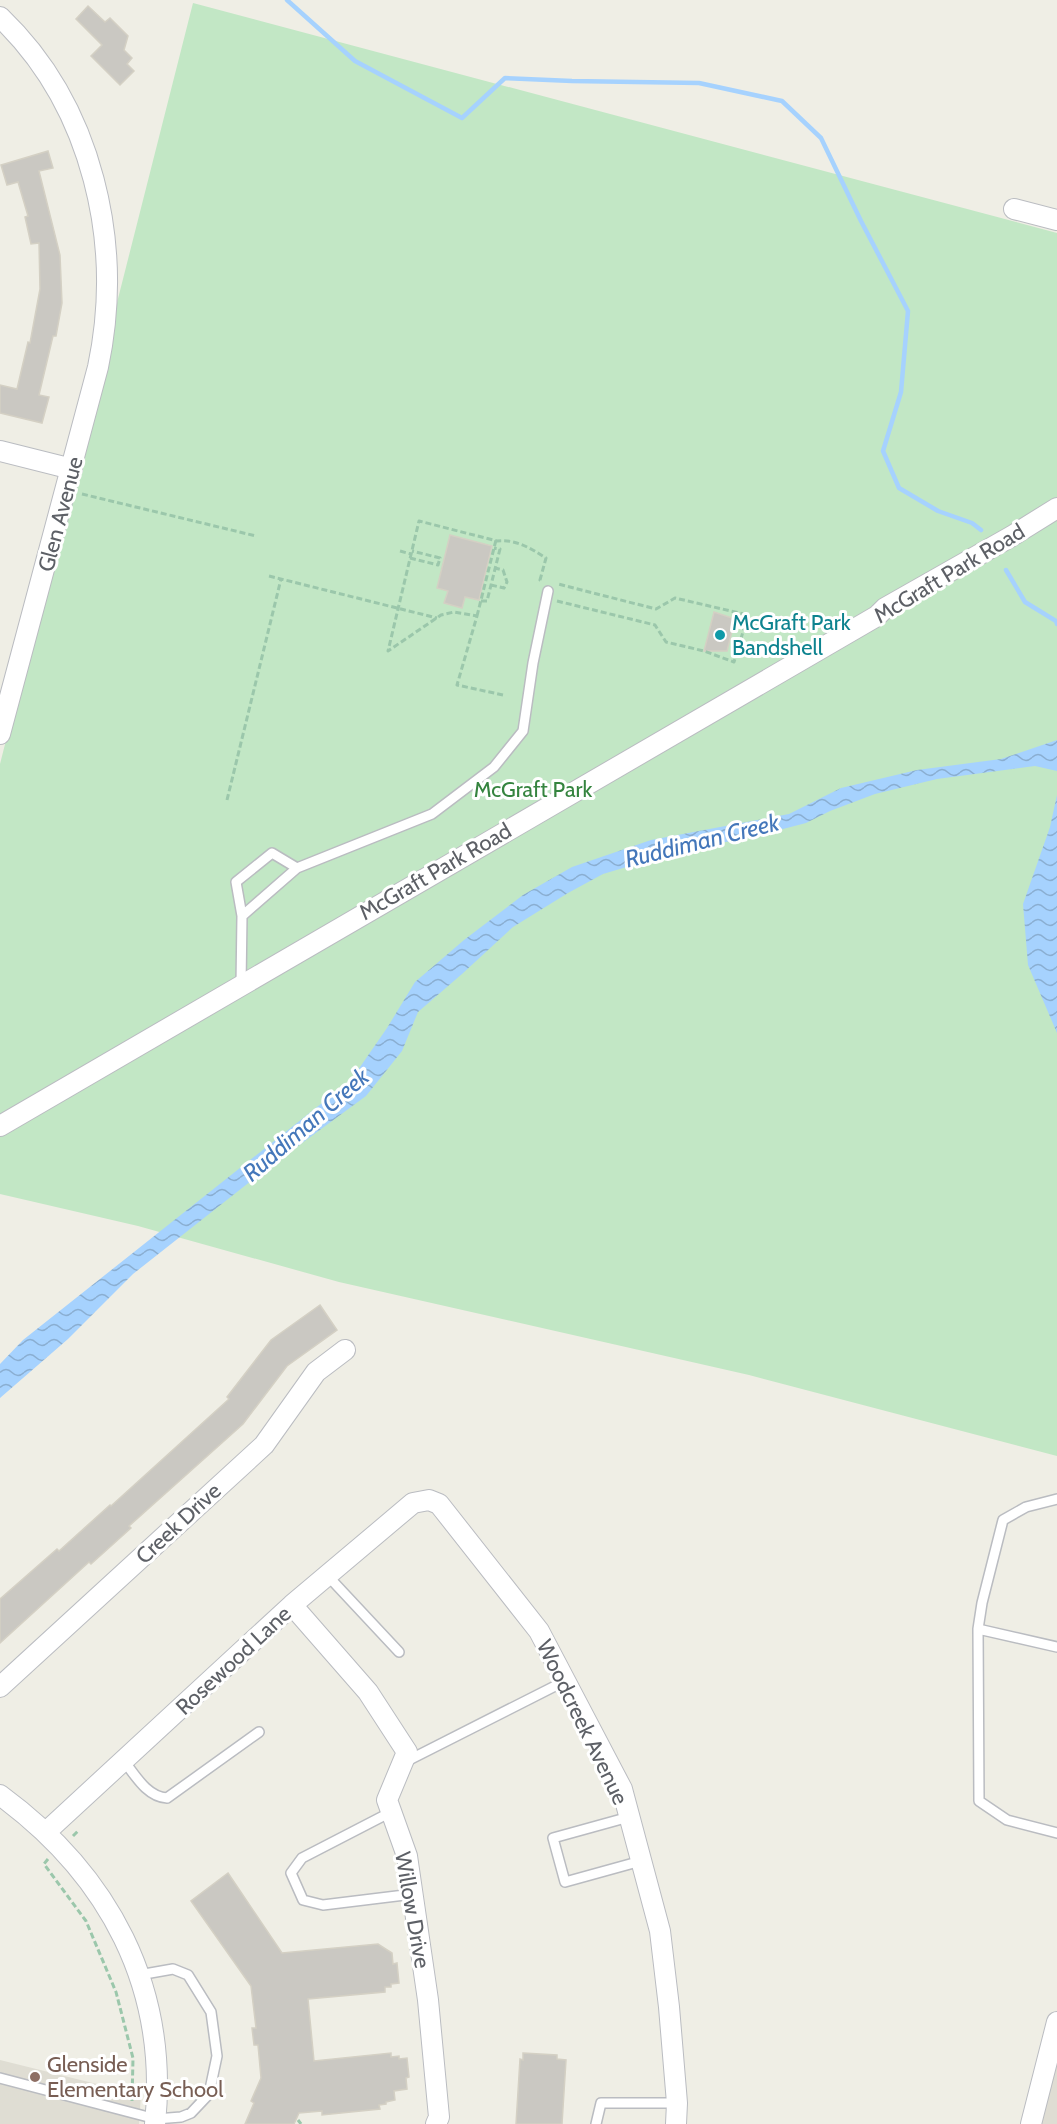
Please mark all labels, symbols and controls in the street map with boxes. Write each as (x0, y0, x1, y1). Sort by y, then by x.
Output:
street label: Glen Avenue (32, 454, 89, 575)
street label: McGraft Park Road (869, 518, 1030, 629)
place label: McGraft Park Bandshell (732, 609, 851, 661)
marker: McGraft Park Bandshell (713, 628, 727, 642)
park label: McGraft Park (474, 776, 592, 803)
water label: Ruddiman Creek (622, 807, 783, 874)
street label: McGraft Park Road (354, 817, 516, 926)
water label: Ruddiman Creek (237, 1061, 375, 1187)
street label: Creek Drive (130, 1477, 227, 1570)
street label: Rosewood Lane (170, 1600, 297, 1721)
street label: Woodcreek Avenue (531, 1635, 634, 1809)
street label: Willow Drive (389, 1850, 436, 1970)
place label: Glenside Elementary School (47, 2051, 224, 2103)
marker: Glenside Elementary School (28, 2070, 42, 2084)

